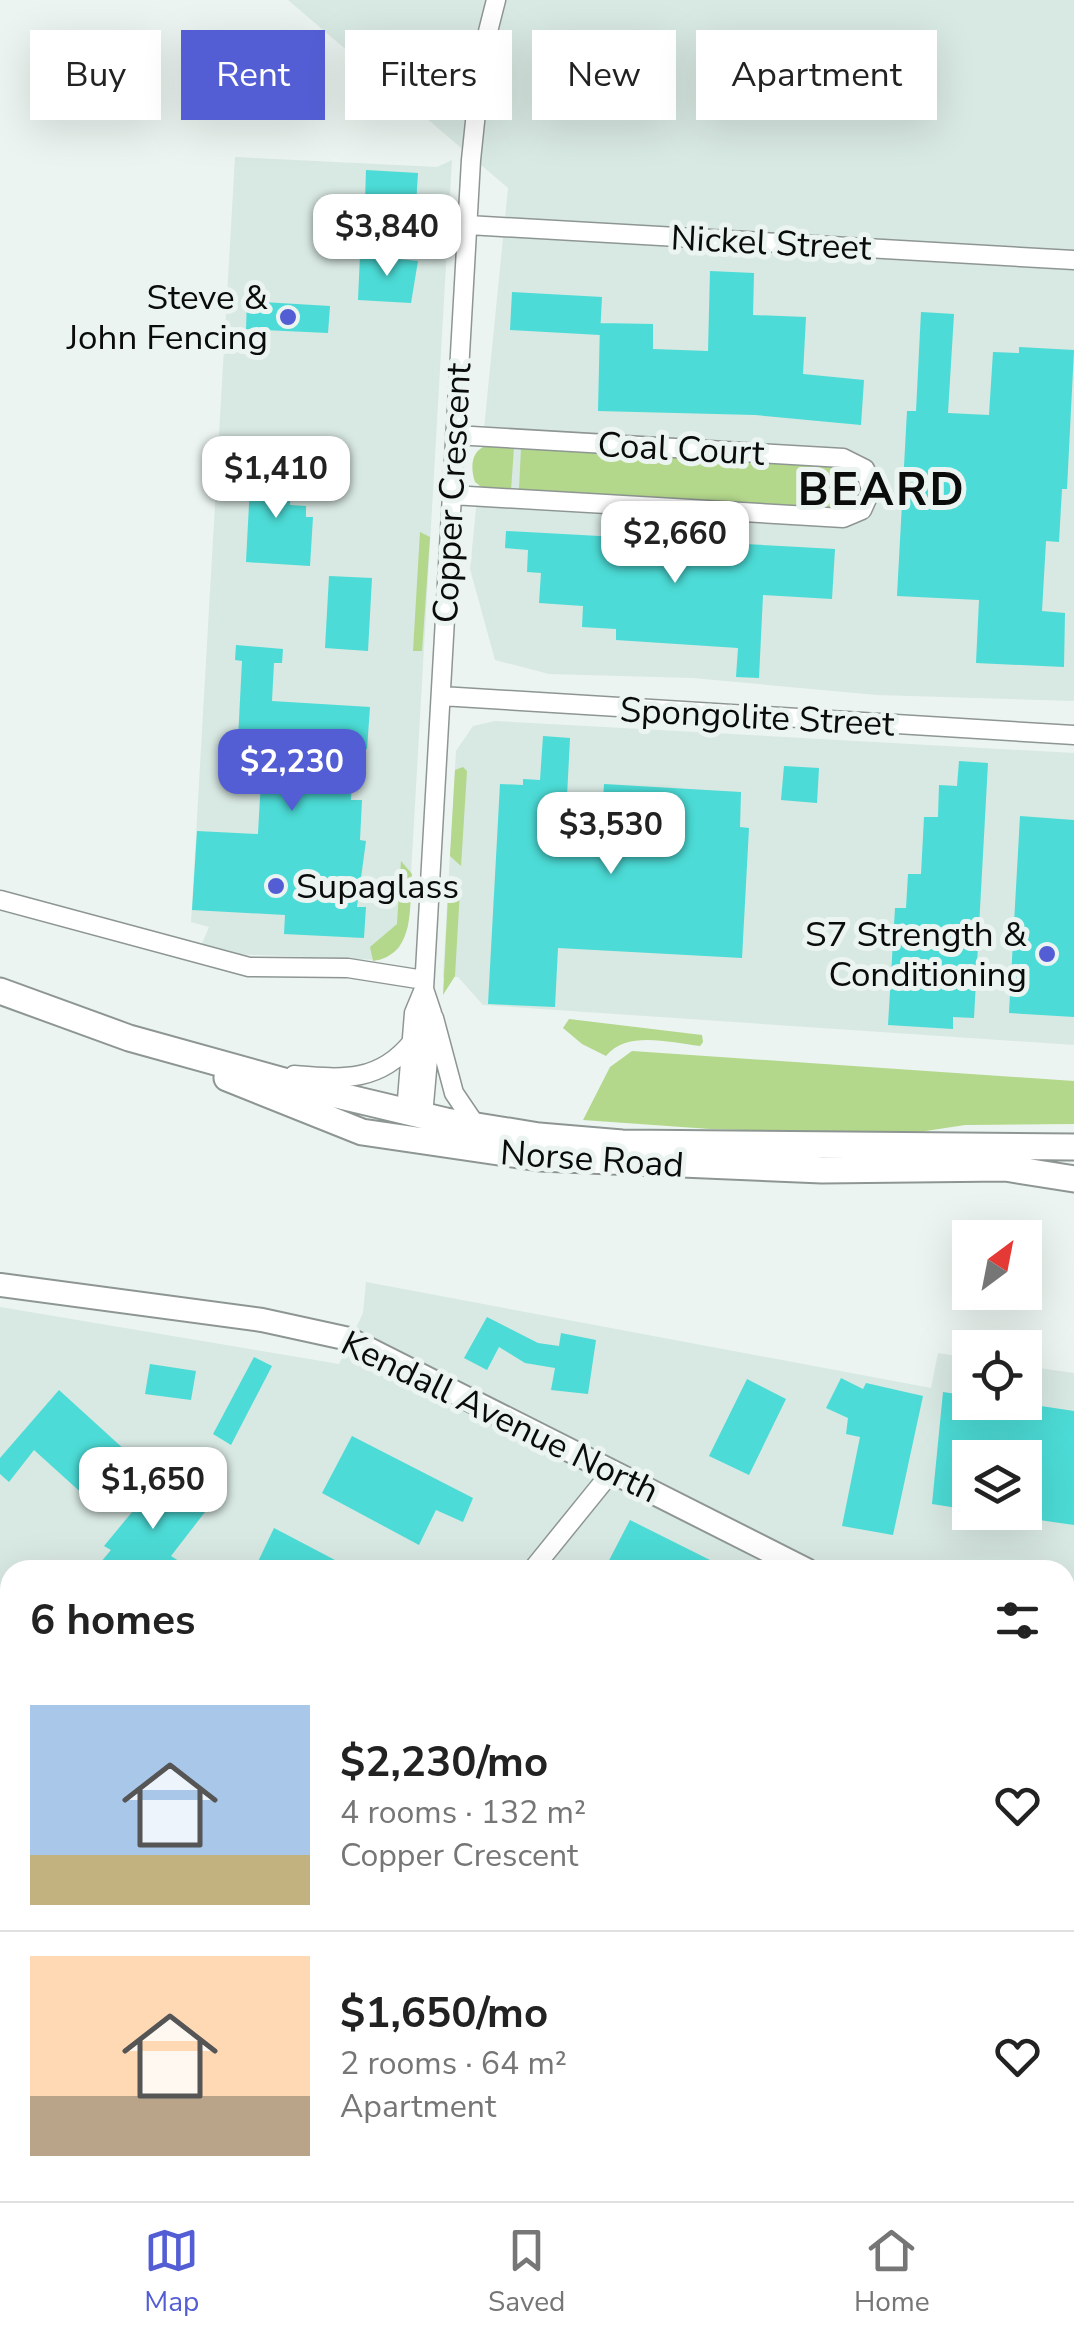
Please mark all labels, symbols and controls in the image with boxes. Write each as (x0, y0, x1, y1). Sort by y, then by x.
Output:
chip: Buy (30, 30, 161, 120)
chip: Rent (181, 30, 325, 120)
chip: Filters (345, 30, 512, 120)
chip: New (532, 30, 676, 120)
chip: Apartment (696, 30, 937, 120)
pin: $3,840 (306, 194, 468, 279)
text: $3,840 (335, 205, 439, 248)
street label: Nickel Street (670, 214, 873, 272)
place label: Steve & John Fencing (66, 274, 268, 361)
marker: Steve & John Fencing (277, 306, 299, 328)
street label: Copper Crescent (422, 361, 482, 624)
street label: Coal Court (596, 421, 766, 477)
pin: $1,410 (195, 436, 357, 521)
text: $1,410 (224, 447, 328, 490)
district label: BEARD (798, 460, 966, 521)
pin: $2,660 (594, 501, 756, 586)
text: $2,660 (623, 512, 727, 555)
street label: Spongolite Street (619, 686, 896, 748)
pin: $2,230 (211, 729, 373, 814)
text: $2,230 (240, 740, 344, 783)
pin: $3,530 (530, 792, 692, 877)
text: $3,530 (559, 803, 663, 846)
place label: Supaglass (296, 863, 459, 910)
marker: Supaglass (265, 875, 287, 897)
place label: S7 Strength & Conditioning (805, 911, 1027, 998)
marker: S7 Strength & Conditioning (1036, 943, 1058, 965)
street label: Norse Road (499, 1129, 685, 1189)
north arrow (952, 1220, 1042, 1310)
map controls (952, 1220, 1042, 1530)
street label: Kendall Avenue North (333, 1320, 667, 1514)
button: locate (952, 1330, 1042, 1420)
button: layers (952, 1440, 1042, 1530)
pin: $1,650 (72, 1447, 234, 1532)
text: $1,650 (101, 1458, 205, 1501)
text: 6 homes (30, 1592, 195, 1649)
icon: filters (990, 1593, 1045, 1648)
text: $2,230/mo (340, 1734, 548, 1791)
icon: home (110, 1745, 230, 1865)
icon: heart (990, 1778, 1045, 1833)
text: 4 rooms · 132 m² (340, 1791, 586, 1834)
text: Copper Crescent (340, 1834, 578, 1877)
text: $1,650/mo (340, 1985, 548, 2042)
icon: home (110, 1996, 230, 2116)
icon: heart (990, 2029, 1045, 2084)
text: 2 rooms · 64 m² (340, 2042, 567, 2085)
text: Apartment (340, 2085, 496, 2128)
tab: Map (144, 2223, 199, 2321)
tab: Saved (488, 2223, 565, 2321)
tab: Home (854, 2223, 930, 2321)

